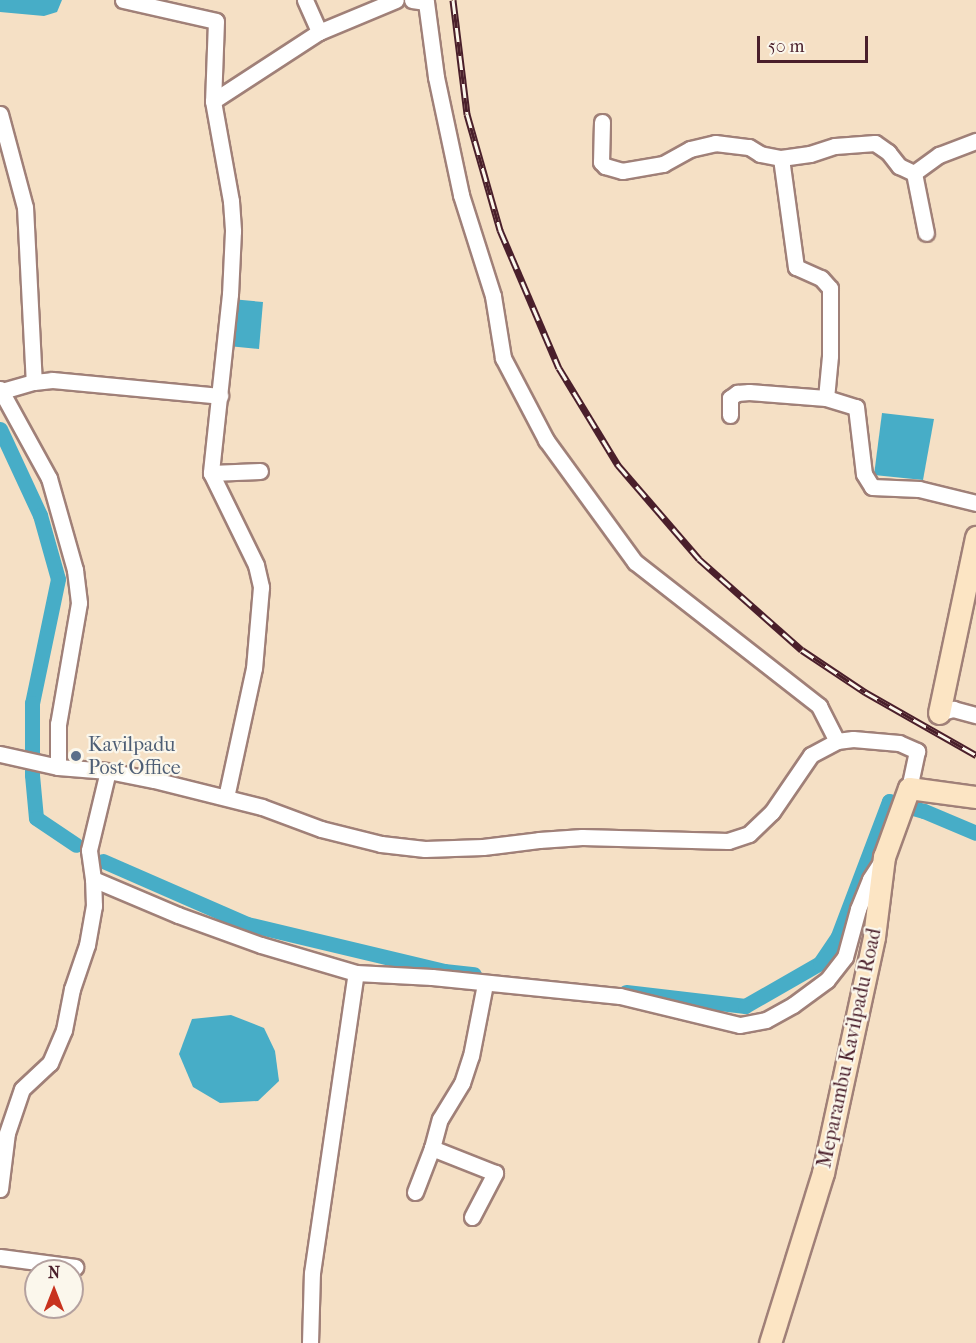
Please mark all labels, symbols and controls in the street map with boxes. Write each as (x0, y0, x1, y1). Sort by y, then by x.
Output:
scale bar (760, 24, 871, 62)
text: 50 m (768, 36, 804, 57)
place label: Kavilpadu Post Office (88, 732, 181, 779)
marker: Kavilpadu Post Office (69, 749, 83, 763)
street label: Meparambu Kavilpadu Road (812, 926, 886, 1170)
north arrow (24, 1259, 84, 1319)
text: N (48, 1263, 60, 1282)

